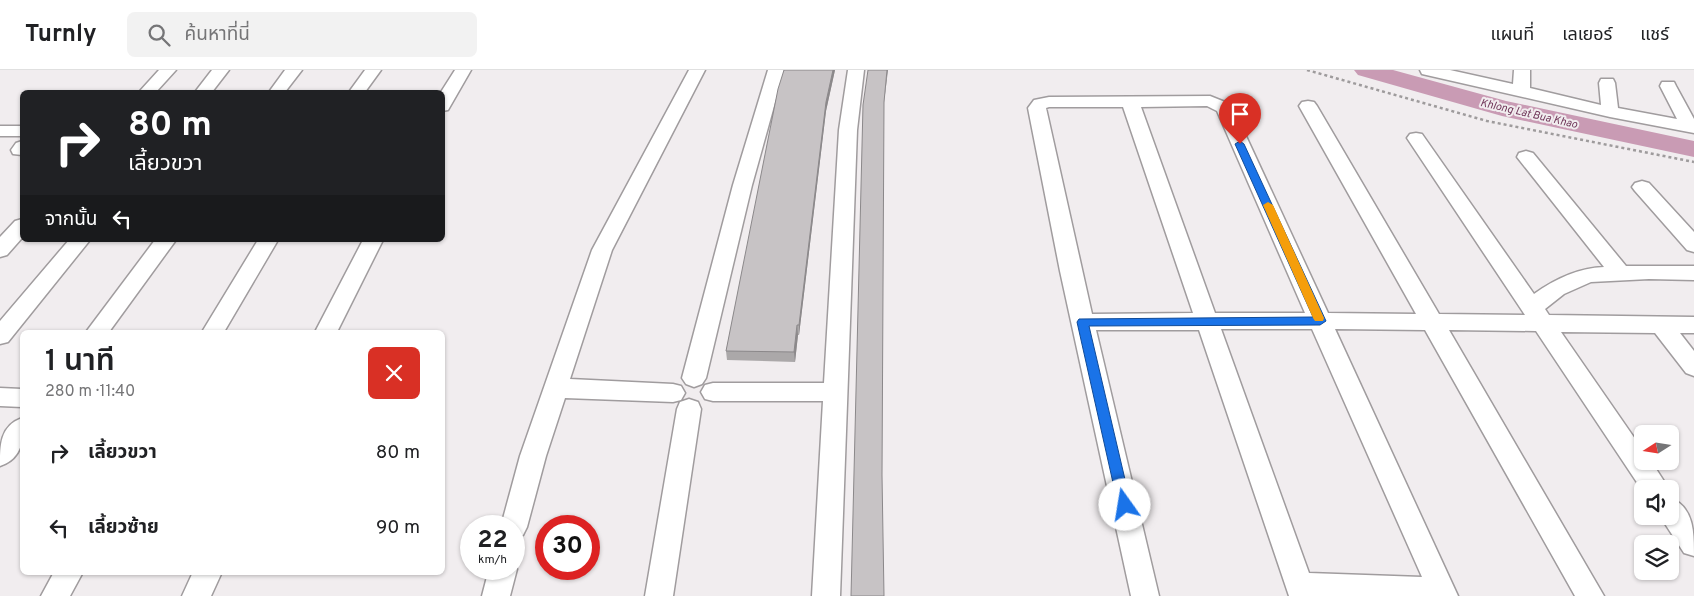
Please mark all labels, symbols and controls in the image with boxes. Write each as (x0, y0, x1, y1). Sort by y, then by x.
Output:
search box (127, 12, 477, 57)
text: Turnly (25, 20, 97, 50)
icon: search (145, 21, 173, 49)
text: ค้นหาที่นี่ (185, 23, 250, 47)
text: แผนที่ (1490, 24, 1534, 47)
text: เลเยอร์ (1562, 24, 1612, 47)
text: แชร์ (1640, 24, 1669, 47)
pin (1219, 93, 1261, 144)
water label: Khlong Lat Bua Khao (1479, 96, 1579, 132)
icon: arrive (1226, 100, 1254, 128)
text: 80 m (128, 104, 212, 148)
icon: right (45, 110, 110, 175)
text: เลี้ยวขวา (128, 151, 203, 178)
icon: left (108, 205, 136, 233)
text: จากนั้น (45, 208, 98, 232)
text: 1 นาที (45, 344, 115, 381)
button: close (368, 347, 420, 399)
text: 280 m · 11:40 (45, 382, 135, 402)
north arrow (1634, 425, 1679, 470)
map controls (1634, 425, 1679, 580)
icon: right (45, 439, 73, 467)
text: เลี้ยวขวา (88, 441, 157, 465)
text: 80 m (376, 441, 420, 465)
position arrow (1098, 478, 1150, 530)
button: sound (1634, 480, 1679, 525)
icon: left (45, 514, 73, 542)
speed limit sign: 30 (535, 515, 600, 580)
text: เลี้ยวซ้าย (88, 516, 159, 540)
text: 90 m (376, 516, 420, 540)
text: 22 (477, 525, 508, 557)
button: layers (1634, 535, 1679, 580)
text: km/h (478, 552, 507, 568)

